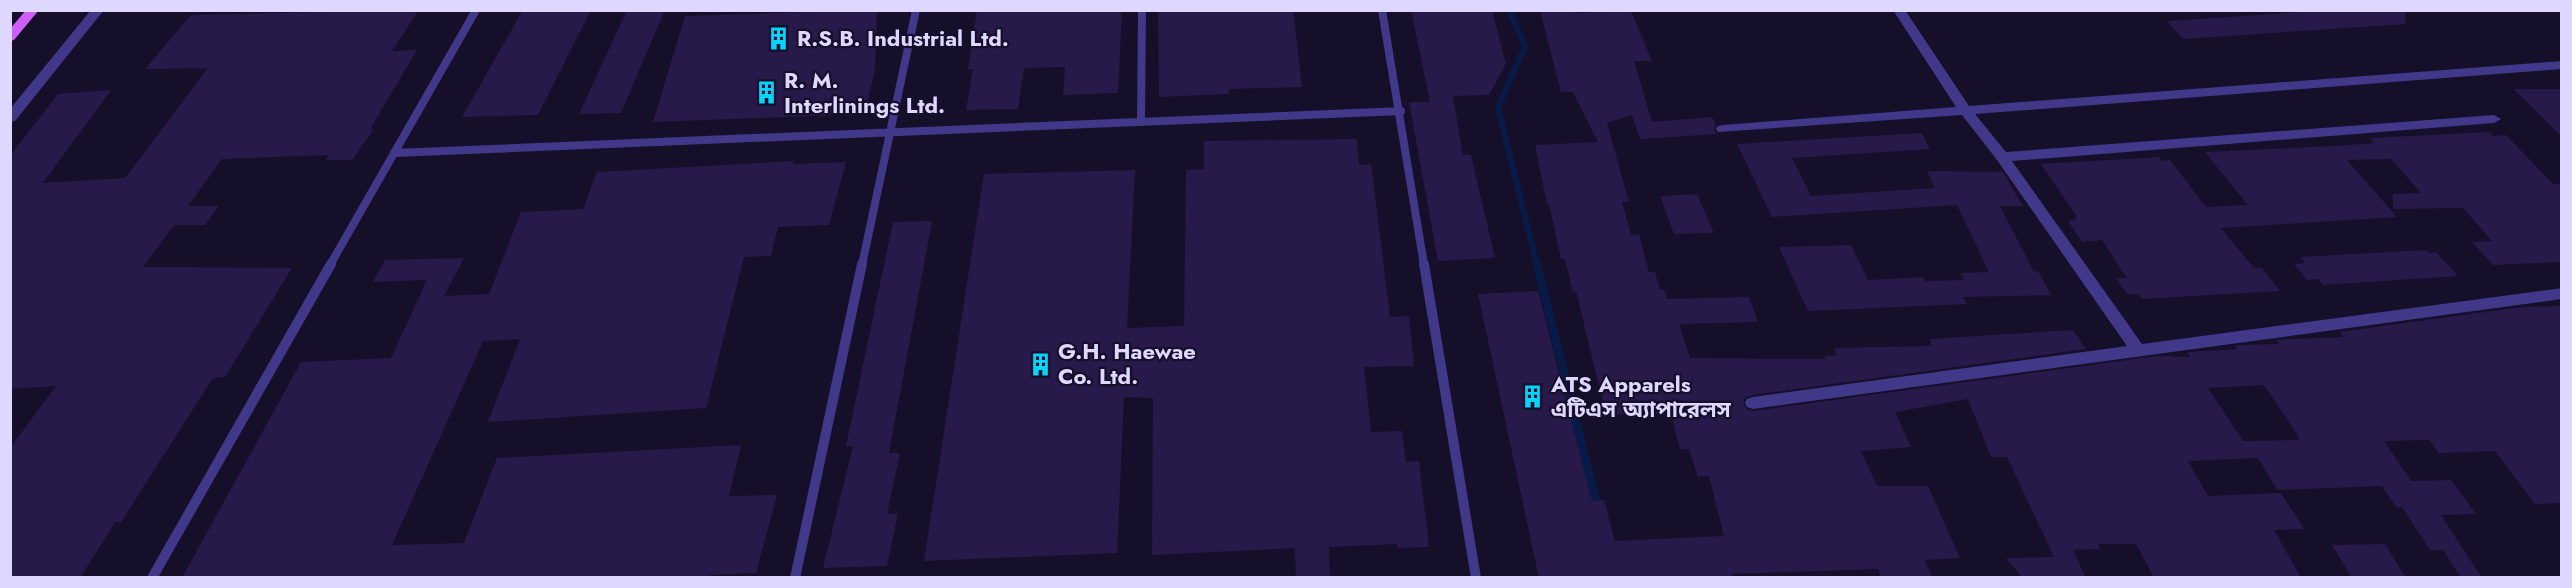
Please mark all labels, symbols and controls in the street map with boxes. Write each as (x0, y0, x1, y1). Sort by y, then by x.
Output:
place label: R.S.B. Industrial Ltd. (797, 22, 1009, 54)
building icon: R.S.B. Industrial Ltd. (766, 25, 792, 51)
place label: R. M. Interlinings Ltd. (784, 64, 945, 121)
building icon: R. M. Interlinings Ltd. (753, 80, 779, 106)
place label: G.H. Haewae Co. Ltd. (1058, 335, 1196, 392)
building icon: G.H. Haewae Co. Ltd. (1027, 351, 1053, 377)
place label: ATS Apparels এটিএস অ্যাপারেলস (1550, 368, 1732, 425)
building icon: ATS Apparels এটিএস অ্যাপারেলস (1520, 384, 1546, 410)

